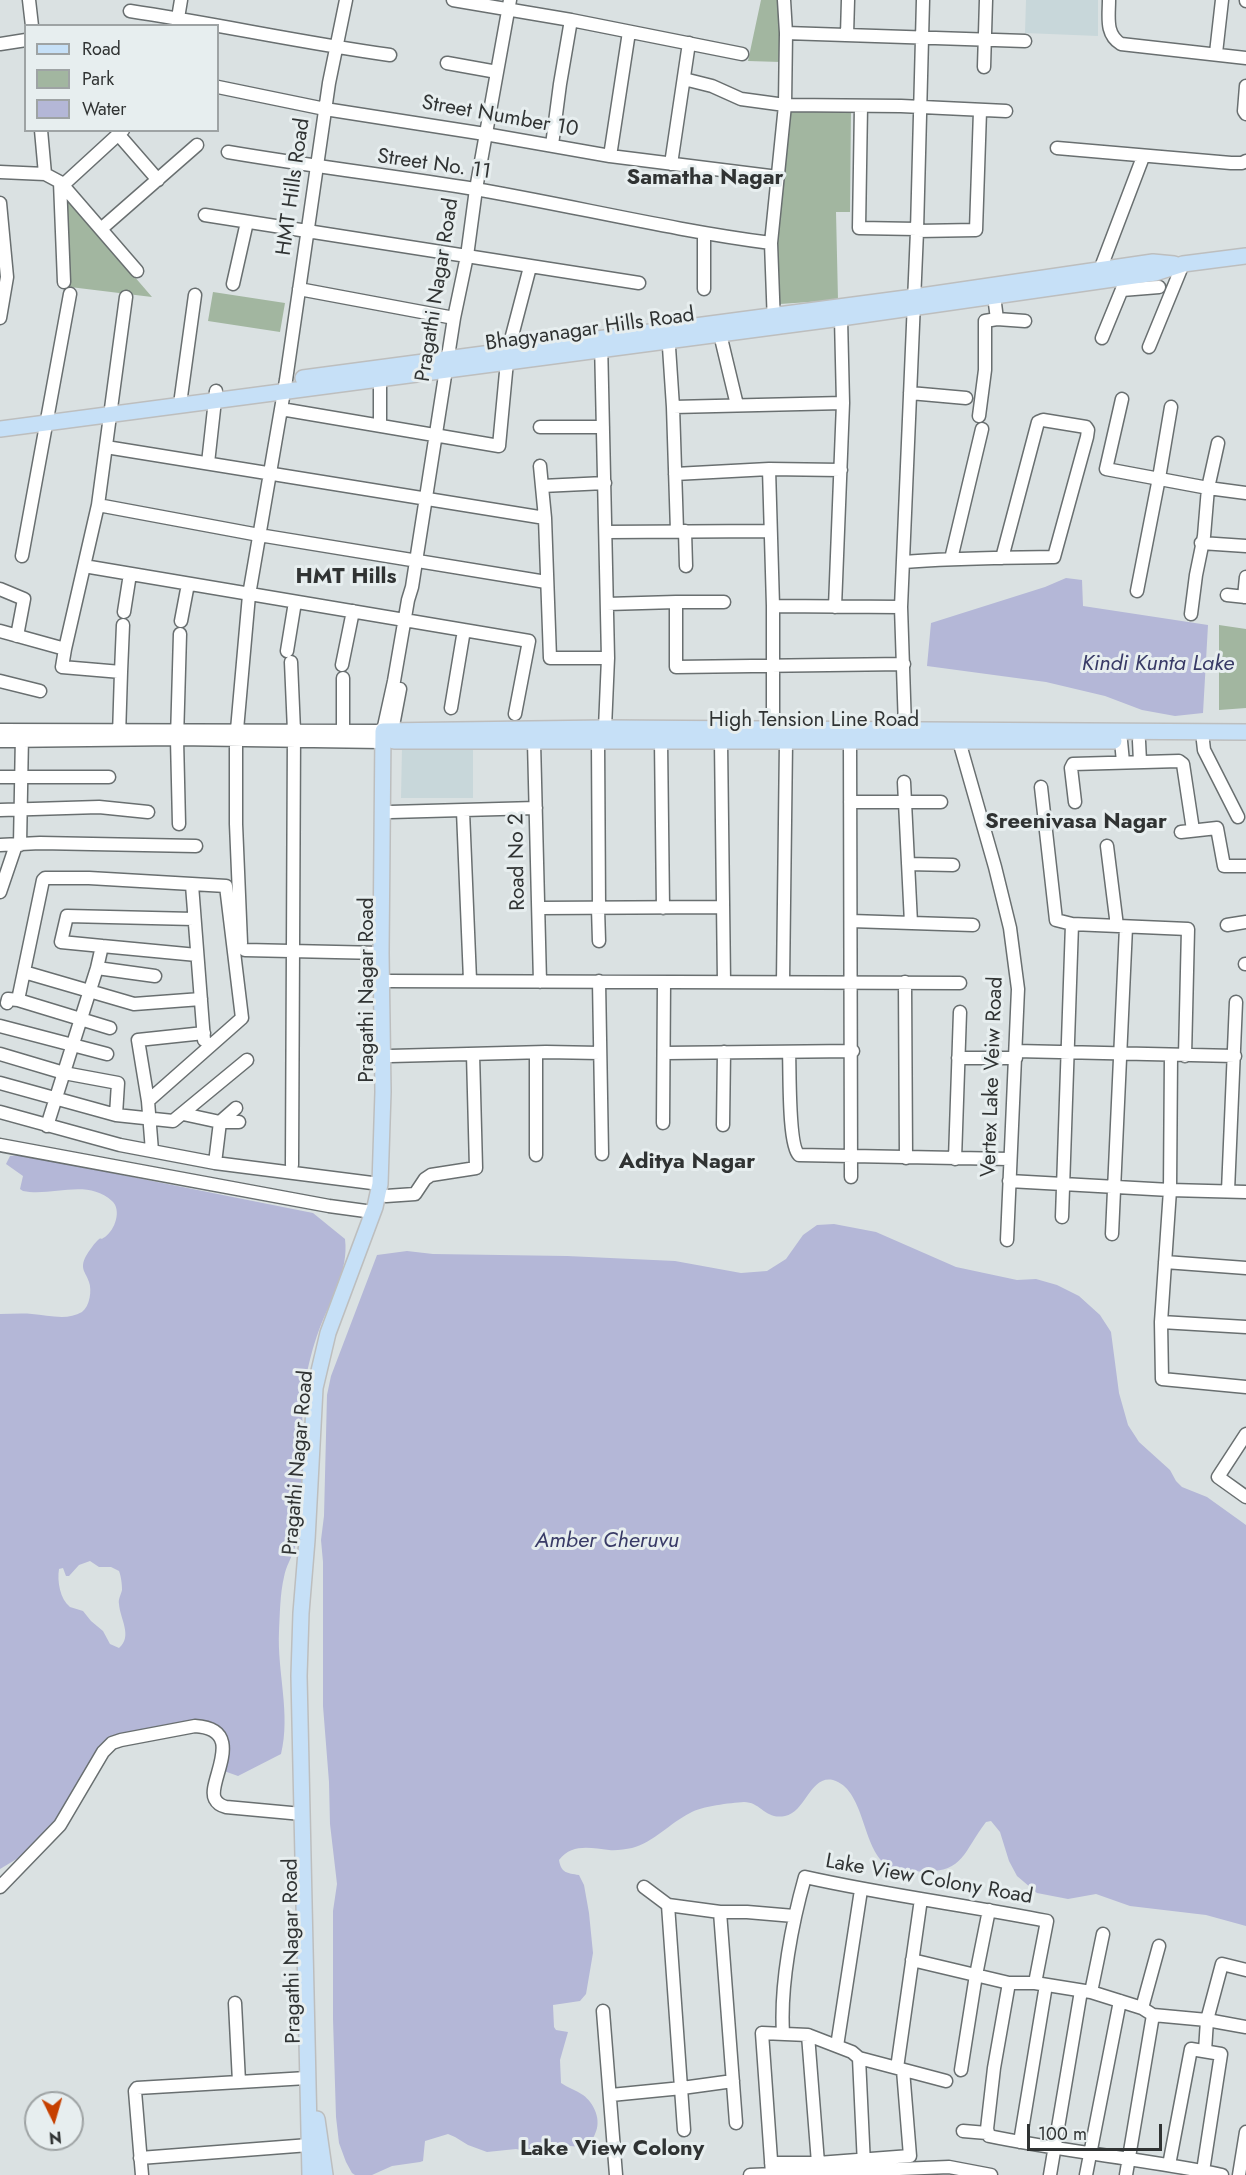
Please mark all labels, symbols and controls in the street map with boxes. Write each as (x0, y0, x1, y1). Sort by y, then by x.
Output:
legend (24, 24, 219, 132)
text: Road (82, 36, 121, 62)
text: Park (82, 66, 114, 92)
street label: Street Number 10 (420, 91, 580, 143)
text: Water (82, 96, 126, 122)
street label: HMT Hills Road (272, 117, 316, 257)
street label: Street No. 11 (376, 145, 492, 185)
district label: Samatha Nagar (626, 166, 784, 192)
street label: Pragathi Nagar Road (411, 196, 465, 384)
street label: Bhagyanagar Hills Road (484, 303, 696, 357)
district label: HMT Hills (295, 565, 397, 591)
water label: Kindi Kunta Lake (1082, 652, 1234, 678)
street label: High Tension Line Road (709, 708, 919, 734)
district label: Sreenivasa Nagar (985, 810, 1167, 836)
street label: Road No 2 (505, 813, 531, 911)
street label: Pragathi Nagar Road (355, 897, 381, 1083)
street label: Vertex Lake Veiw Road (977, 976, 1009, 1178)
district label: Aditya Nagar (619, 1150, 755, 1176)
street label: Pragathi Nagar Road (278, 1369, 320, 1557)
water label: Amber Cheruvu (535, 1529, 679, 1555)
street label: Lake View Colony Road (823, 1849, 1035, 1911)
street label: Pragathi Nagar Road (279, 1858, 307, 2044)
north arrow (24, 2091, 84, 2151)
scale bar (1030, 2112, 1165, 2150)
text: 100 m (1038, 2121, 1087, 2147)
text: N (48, 2125, 63, 2149)
district label: Lake View Colony (520, 2137, 704, 2163)

